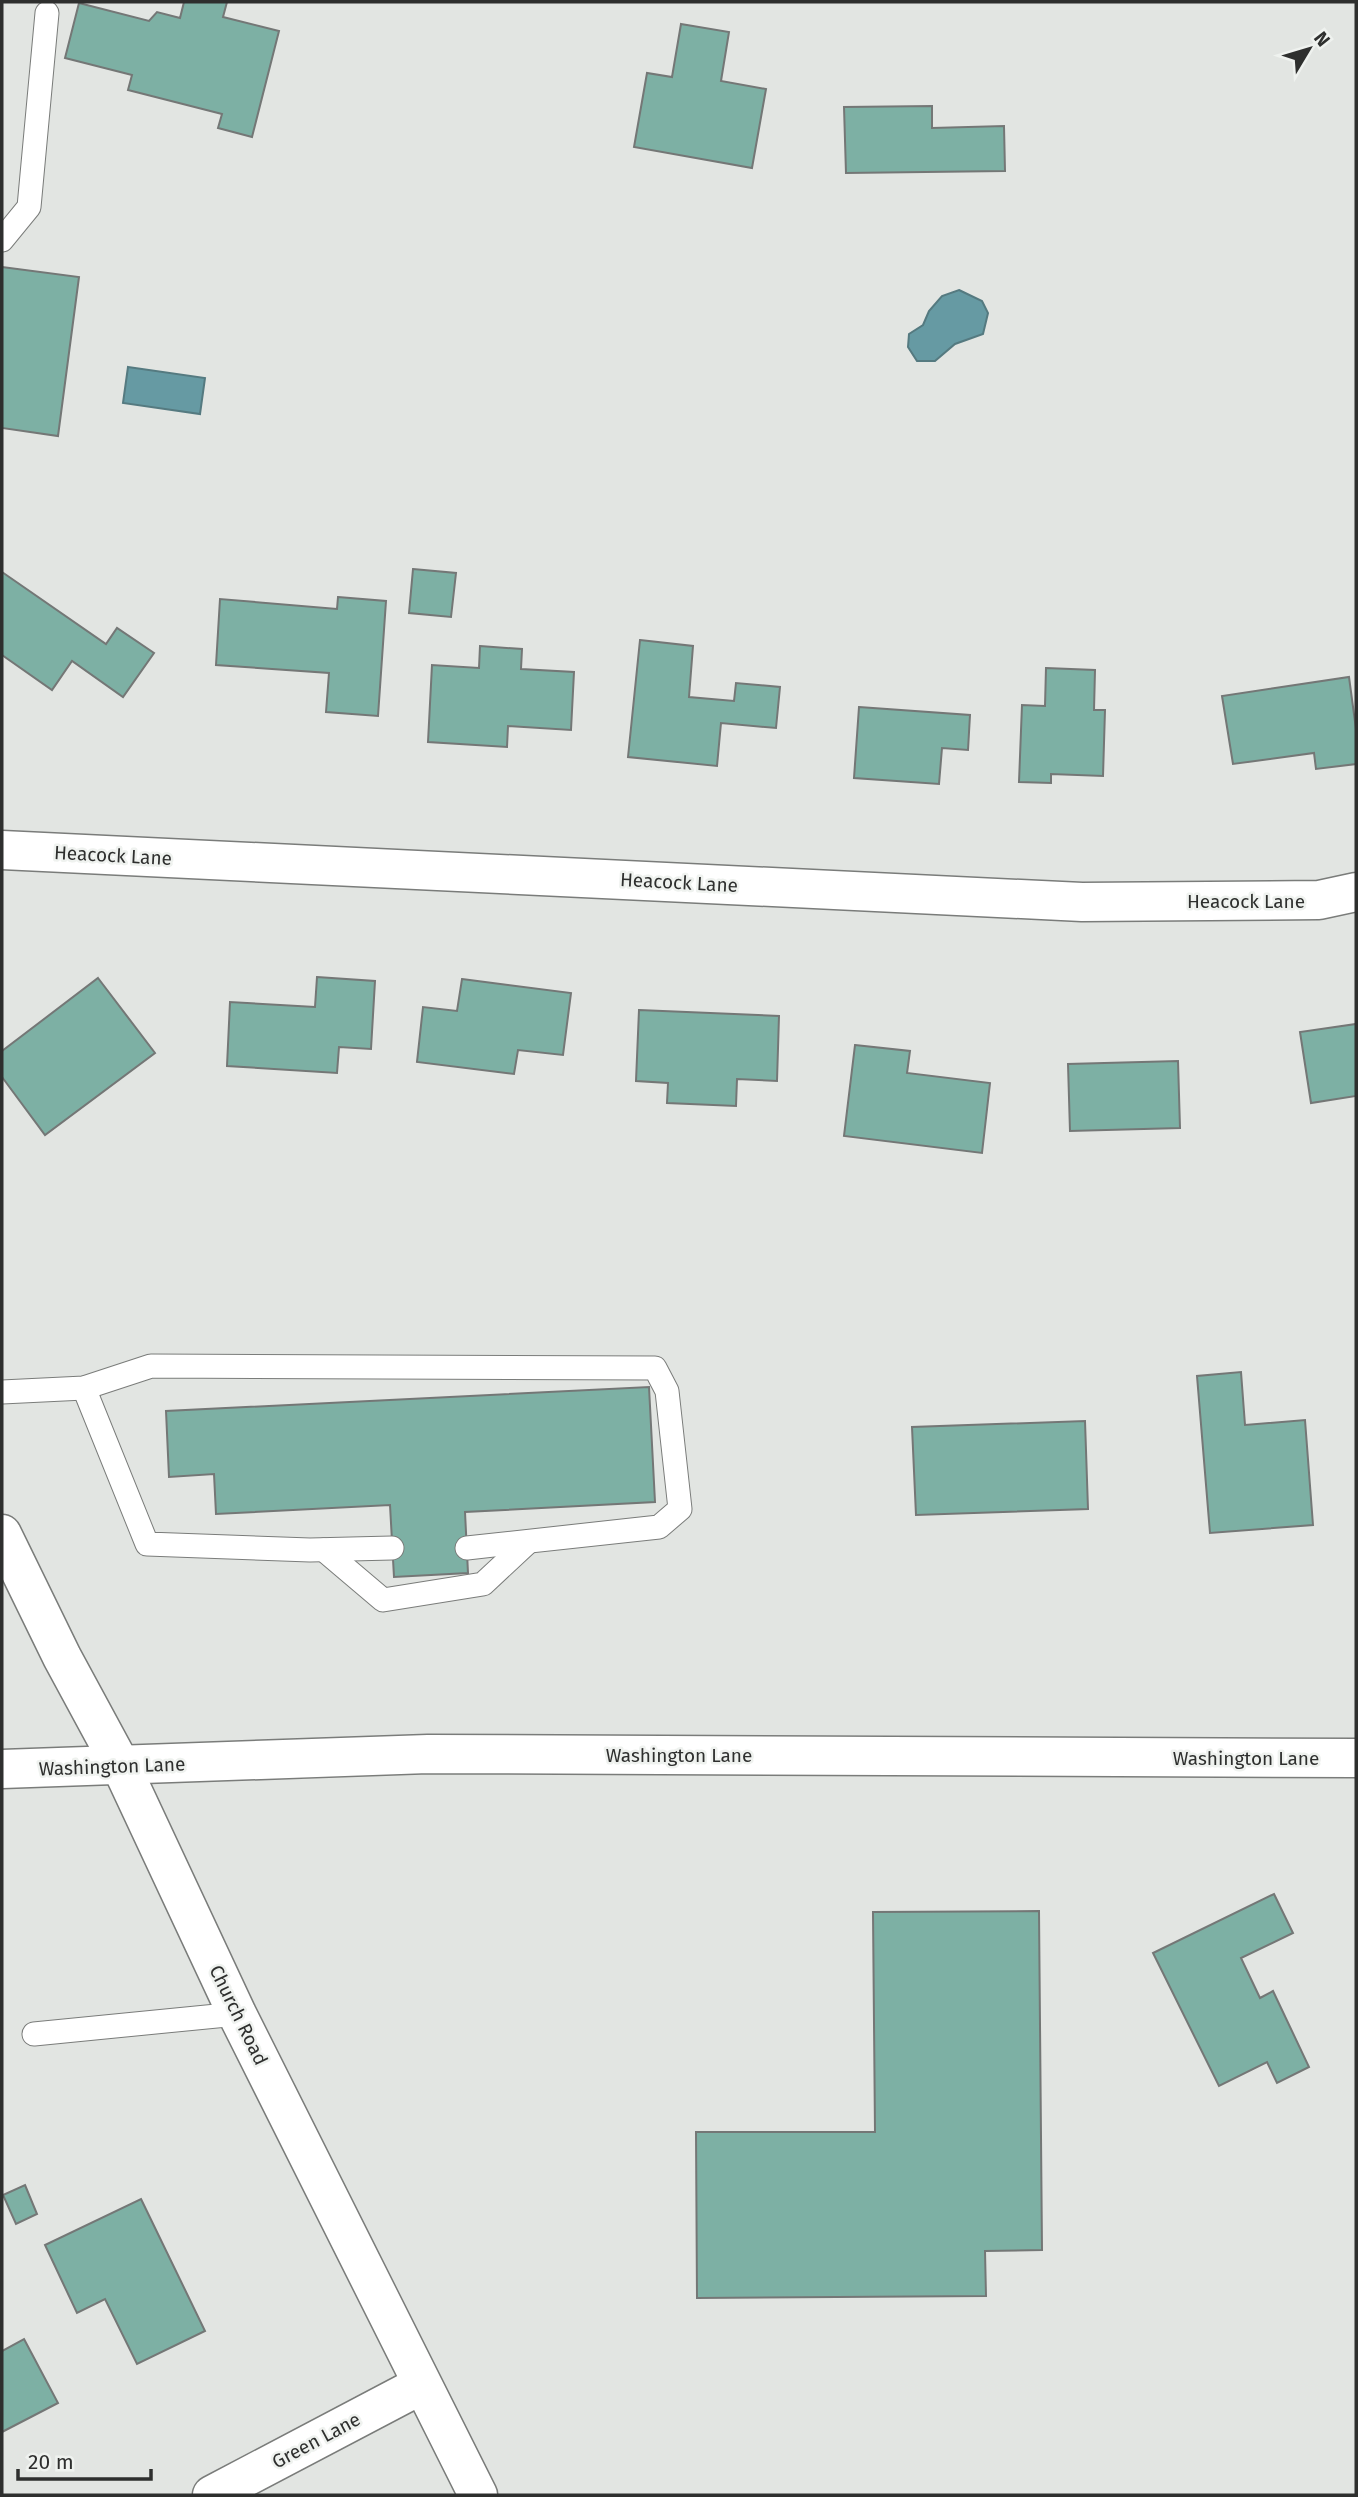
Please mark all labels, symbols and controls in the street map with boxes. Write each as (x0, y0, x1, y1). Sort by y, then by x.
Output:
north arrow (1274, 14, 1344, 84)
text: N (1309, 27, 1335, 51)
street label: Heacock Lane (53, 841, 173, 870)
street label: Heacock Lane (619, 868, 739, 897)
street label: Heacock Lane (1187, 890, 1305, 913)
street label: Washington Lane (606, 1744, 752, 1767)
street label: Washington Lane (1173, 1747, 1319, 1770)
street label: Washington Lane (38, 1752, 186, 1781)
street label: Church Road (204, 1961, 273, 2069)
street label: Green Lane (268, 2408, 364, 2473)
scale bar (18, 2438, 150, 2482)
text: 20 m (28, 2449, 74, 2475)

